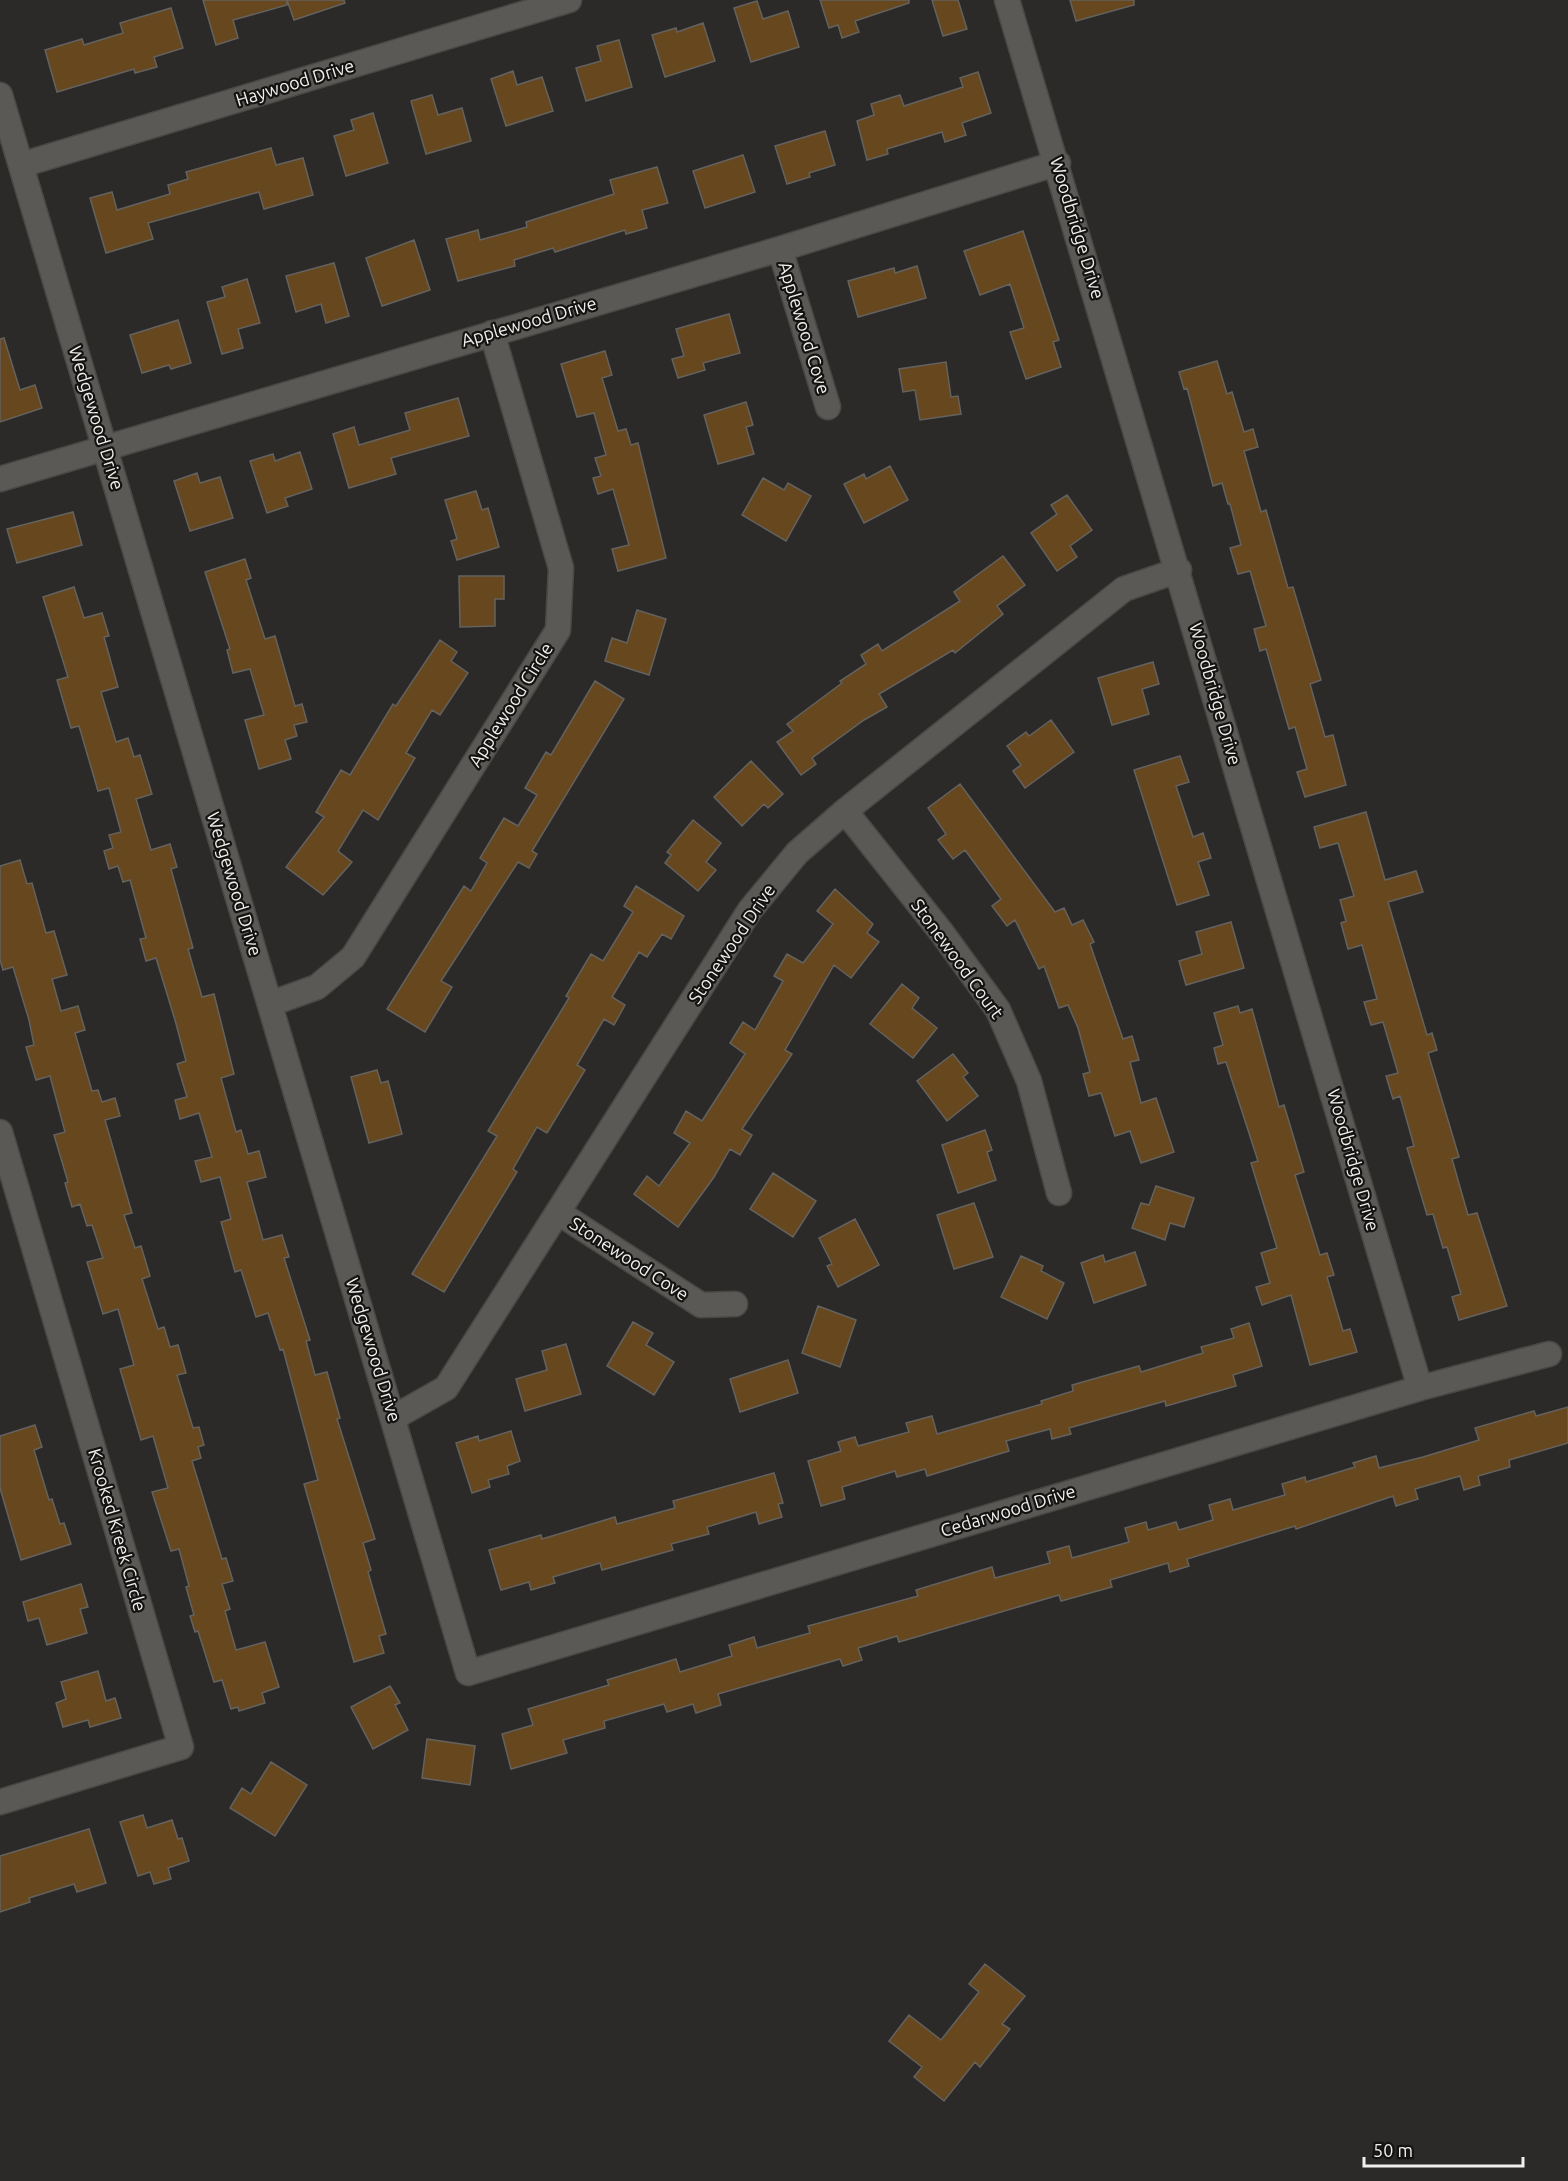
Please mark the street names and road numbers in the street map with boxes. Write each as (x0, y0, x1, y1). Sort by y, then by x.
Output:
street label: Haywood Drive (233, 55, 356, 110)
street label: Woodbridge Drive (1047, 154, 1109, 301)
street label: Applewood Cove (775, 259, 835, 396)
street label: Applewood Drive (459, 292, 599, 350)
street label: Wedgewood Drive (66, 343, 128, 492)
street label: Woodbridge Drive (1186, 620, 1246, 767)
street label: Applewood Circle (464, 639, 556, 770)
street label: Wedgewood Drive (204, 809, 266, 958)
street label: Stonewood Drive (684, 880, 778, 1007)
street label: Stonewood Court (908, 895, 1008, 1022)
street label: Woodbridge Drive (1324, 1086, 1384, 1233)
street label: Stonewood Cove (567, 1212, 692, 1304)
street label: Wedgewood Drive (343, 1275, 405, 1424)
street label: Krooked Kreek Circle (85, 1446, 151, 1613)
street label: Cedarwood Drive (938, 1480, 1078, 1540)

